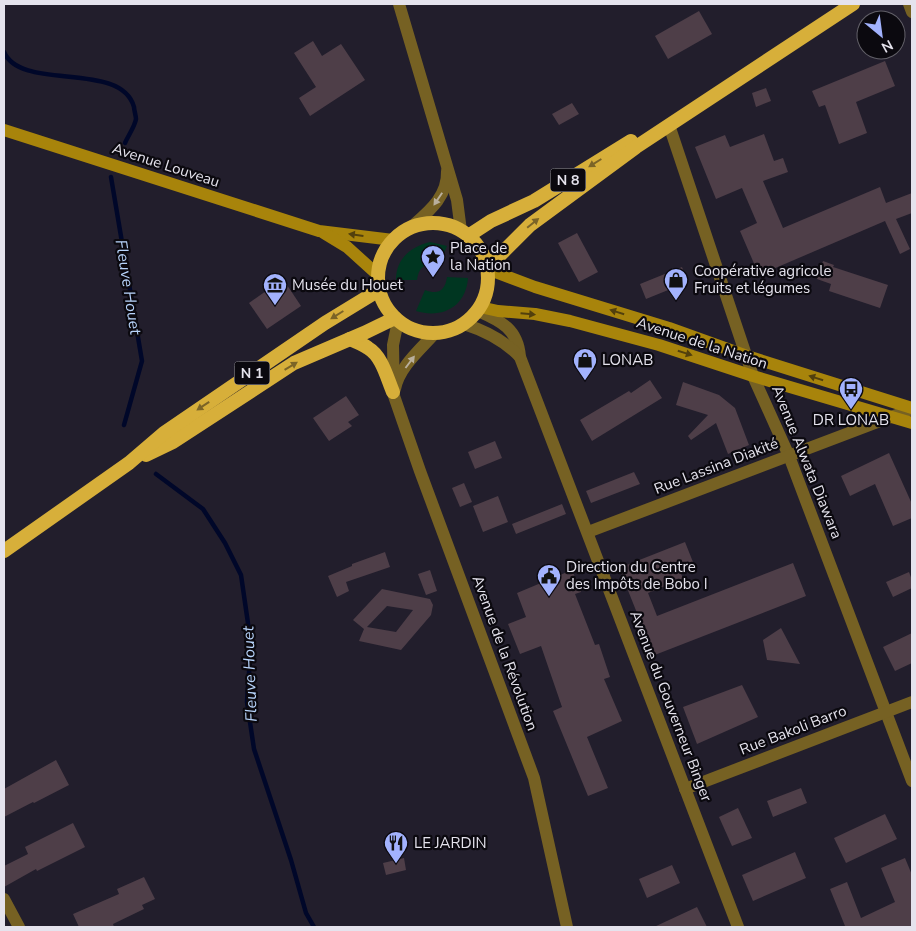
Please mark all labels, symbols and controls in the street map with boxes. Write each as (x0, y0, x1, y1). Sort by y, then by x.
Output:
north arrow (856, 10, 906, 60)
text: N (878, 35, 896, 57)
street label: Avenue Louveau (110, 138, 222, 192)
one-way arrow (588, 159, 601, 168)
road number: N 8 (550, 168, 586, 192)
one-way arrow (433, 192, 443, 206)
one-way arrow (526, 218, 539, 229)
one-way arrow (348, 231, 364, 239)
water label: Fleuve Houet (110, 238, 146, 337)
place label: Place de la Nation (450, 238, 511, 275)
place icon: Place de la Nation (420, 244, 446, 278)
place label: Coopérative agricole Fruits et légumes (694, 261, 831, 298)
shop icon: Coopérative agricole Fruits et légumes (663, 267, 689, 301)
museum icon: Musée du Houet (262, 272, 288, 306)
place label: Musée du Houet (292, 275, 403, 295)
one-way arrow (610, 308, 625, 316)
one-way arrow (331, 310, 344, 320)
one-way arrow (520, 310, 536, 318)
street label: Avenue de la Nation (634, 312, 770, 374)
shop icon: LONAB (572, 347, 598, 381)
one-way arrow (678, 349, 693, 357)
place label: LONAB (602, 350, 653, 370)
one-way arrow (404, 356, 415, 369)
one-way arrow (284, 361, 297, 370)
road number: N 1 (234, 362, 270, 384)
one-way arrow (808, 373, 823, 381)
bus stop icon: DR LONAB (838, 376, 864, 410)
street label: Avenue Alwata Diawara (767, 382, 847, 542)
one-way arrow (196, 402, 210, 411)
place label: DR LONAB (813, 410, 889, 430)
street label: Rue Lassina Diakité (651, 433, 781, 499)
place label: Direction du Centre des Impôts de Bobo I (566, 557, 708, 594)
public building icon: Direction du Centre des Impôts de Bobo I (536, 563, 562, 597)
street label: Avenue de la Révolution (468, 573, 542, 733)
street label: Avenue du Gouverneur Binger (625, 608, 717, 805)
water label: Fleuve Houet (237, 625, 263, 722)
street label: Rue Bakoli Barro (737, 700, 849, 760)
restaurant icon: LE JARDIN (383, 830, 409, 864)
place label: LE JARDIN (414, 833, 487, 853)

